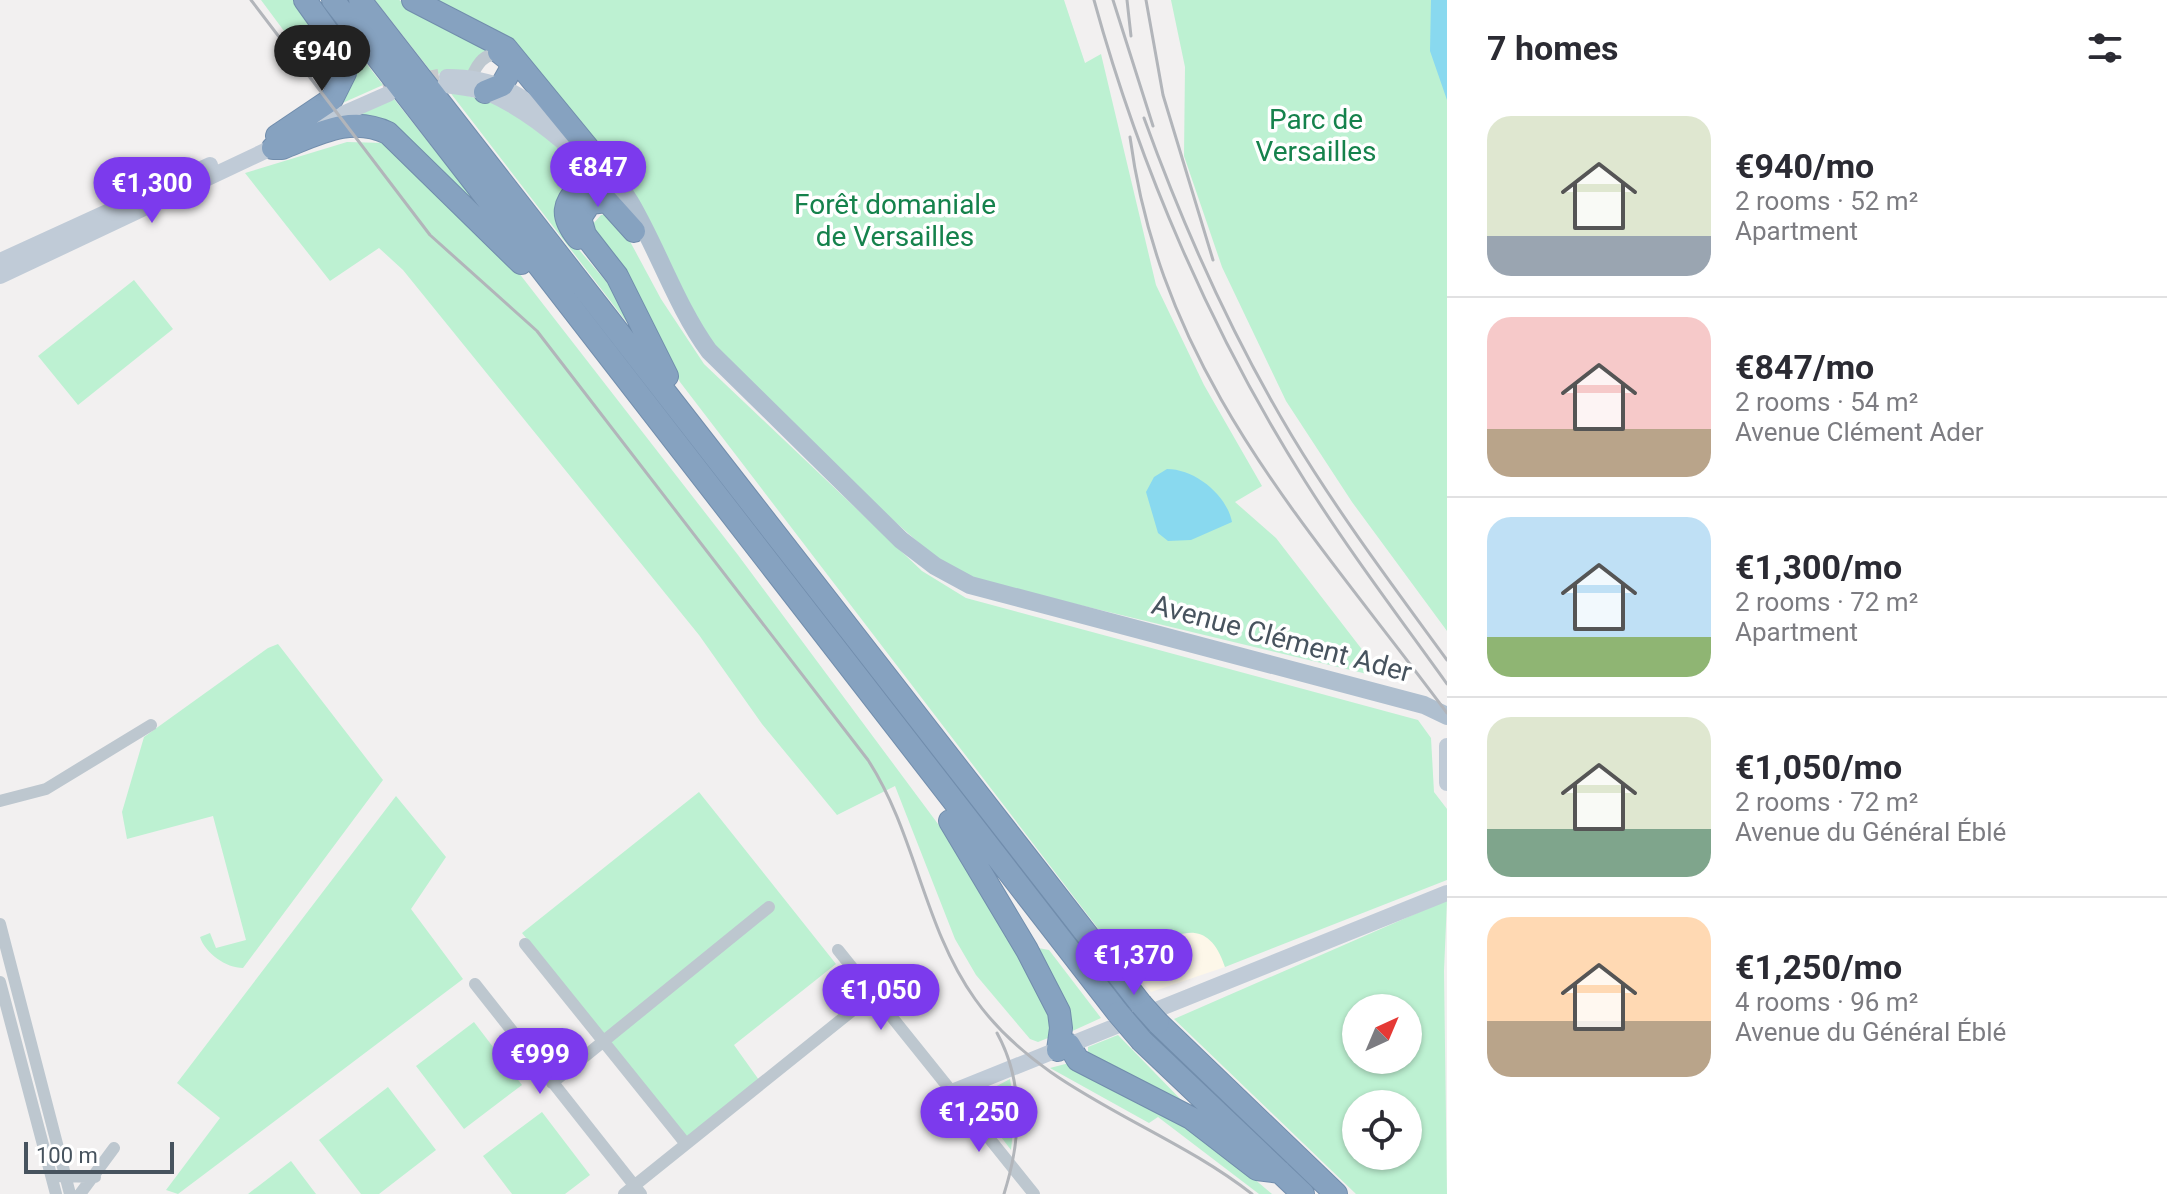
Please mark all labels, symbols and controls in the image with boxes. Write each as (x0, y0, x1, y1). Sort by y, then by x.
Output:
pin: €940 (275, 25, 369, 93)
icon: filters (2083, 26, 2127, 70)
text: 7 homes (1487, 28, 1618, 68)
text: €940 (292, 36, 352, 66)
park label: Parc de Versailles (1256, 103, 1376, 168)
pin: €847 (551, 141, 645, 209)
text: €940/mo (1735, 146, 1874, 186)
icon: home (1551, 148, 1647, 244)
text: €847 (568, 152, 628, 182)
pin: €1,300 (87, 157, 217, 225)
text: €1,300 (112, 168, 192, 198)
text: 2 rooms · 52 m² (1735, 186, 1918, 216)
park label: Forêt domaniale de Versailles (794, 188, 996, 253)
text: Apartment (1735, 216, 1858, 246)
text: €847/mo (1735, 347, 1874, 387)
icon: home (1551, 349, 1647, 445)
text: 2 rooms · 54 m² (1735, 387, 1918, 417)
text: Avenue Clément Ader (1735, 417, 1984, 447)
text: €1,300/mo (1735, 547, 1902, 587)
icon: home (1551, 549, 1647, 645)
text: 2 rooms · 72 m² (1735, 587, 1918, 617)
street label: Avenue Clément Ader (1148, 588, 1416, 689)
text: Apartment (1735, 617, 1858, 647)
text: €1,050/mo (1735, 747, 1902, 787)
icon: home (1551, 749, 1647, 845)
text: 2 rooms · 72 m² (1735, 787, 1918, 817)
text: Avenue du Général Éblé (1735, 817, 2006, 847)
pin: €1,370 (1069, 929, 1199, 997)
text: €1,370 (1094, 940, 1174, 970)
text: €1,250/mo (1735, 947, 1902, 987)
icon: home (1551, 949, 1647, 1045)
pin: €1,050 (816, 964, 946, 1032)
text: €1,050 (841, 975, 921, 1005)
text: 4 rooms · 96 m² (1735, 987, 1918, 1017)
north arrow (1342, 994, 1422, 1074)
map controls (1342, 994, 1422, 1170)
text: Avenue du Général Éblé (1735, 1017, 2006, 1047)
pin: €999 (493, 1028, 587, 1096)
text: €999 (510, 1039, 570, 1069)
pin: €1,250 (914, 1086, 1044, 1154)
button: locate (1342, 1090, 1422, 1170)
text: €1,250 (939, 1097, 1019, 1127)
scale bar (24, 1138, 174, 1174)
text: 100 m (36, 1143, 98, 1168)

